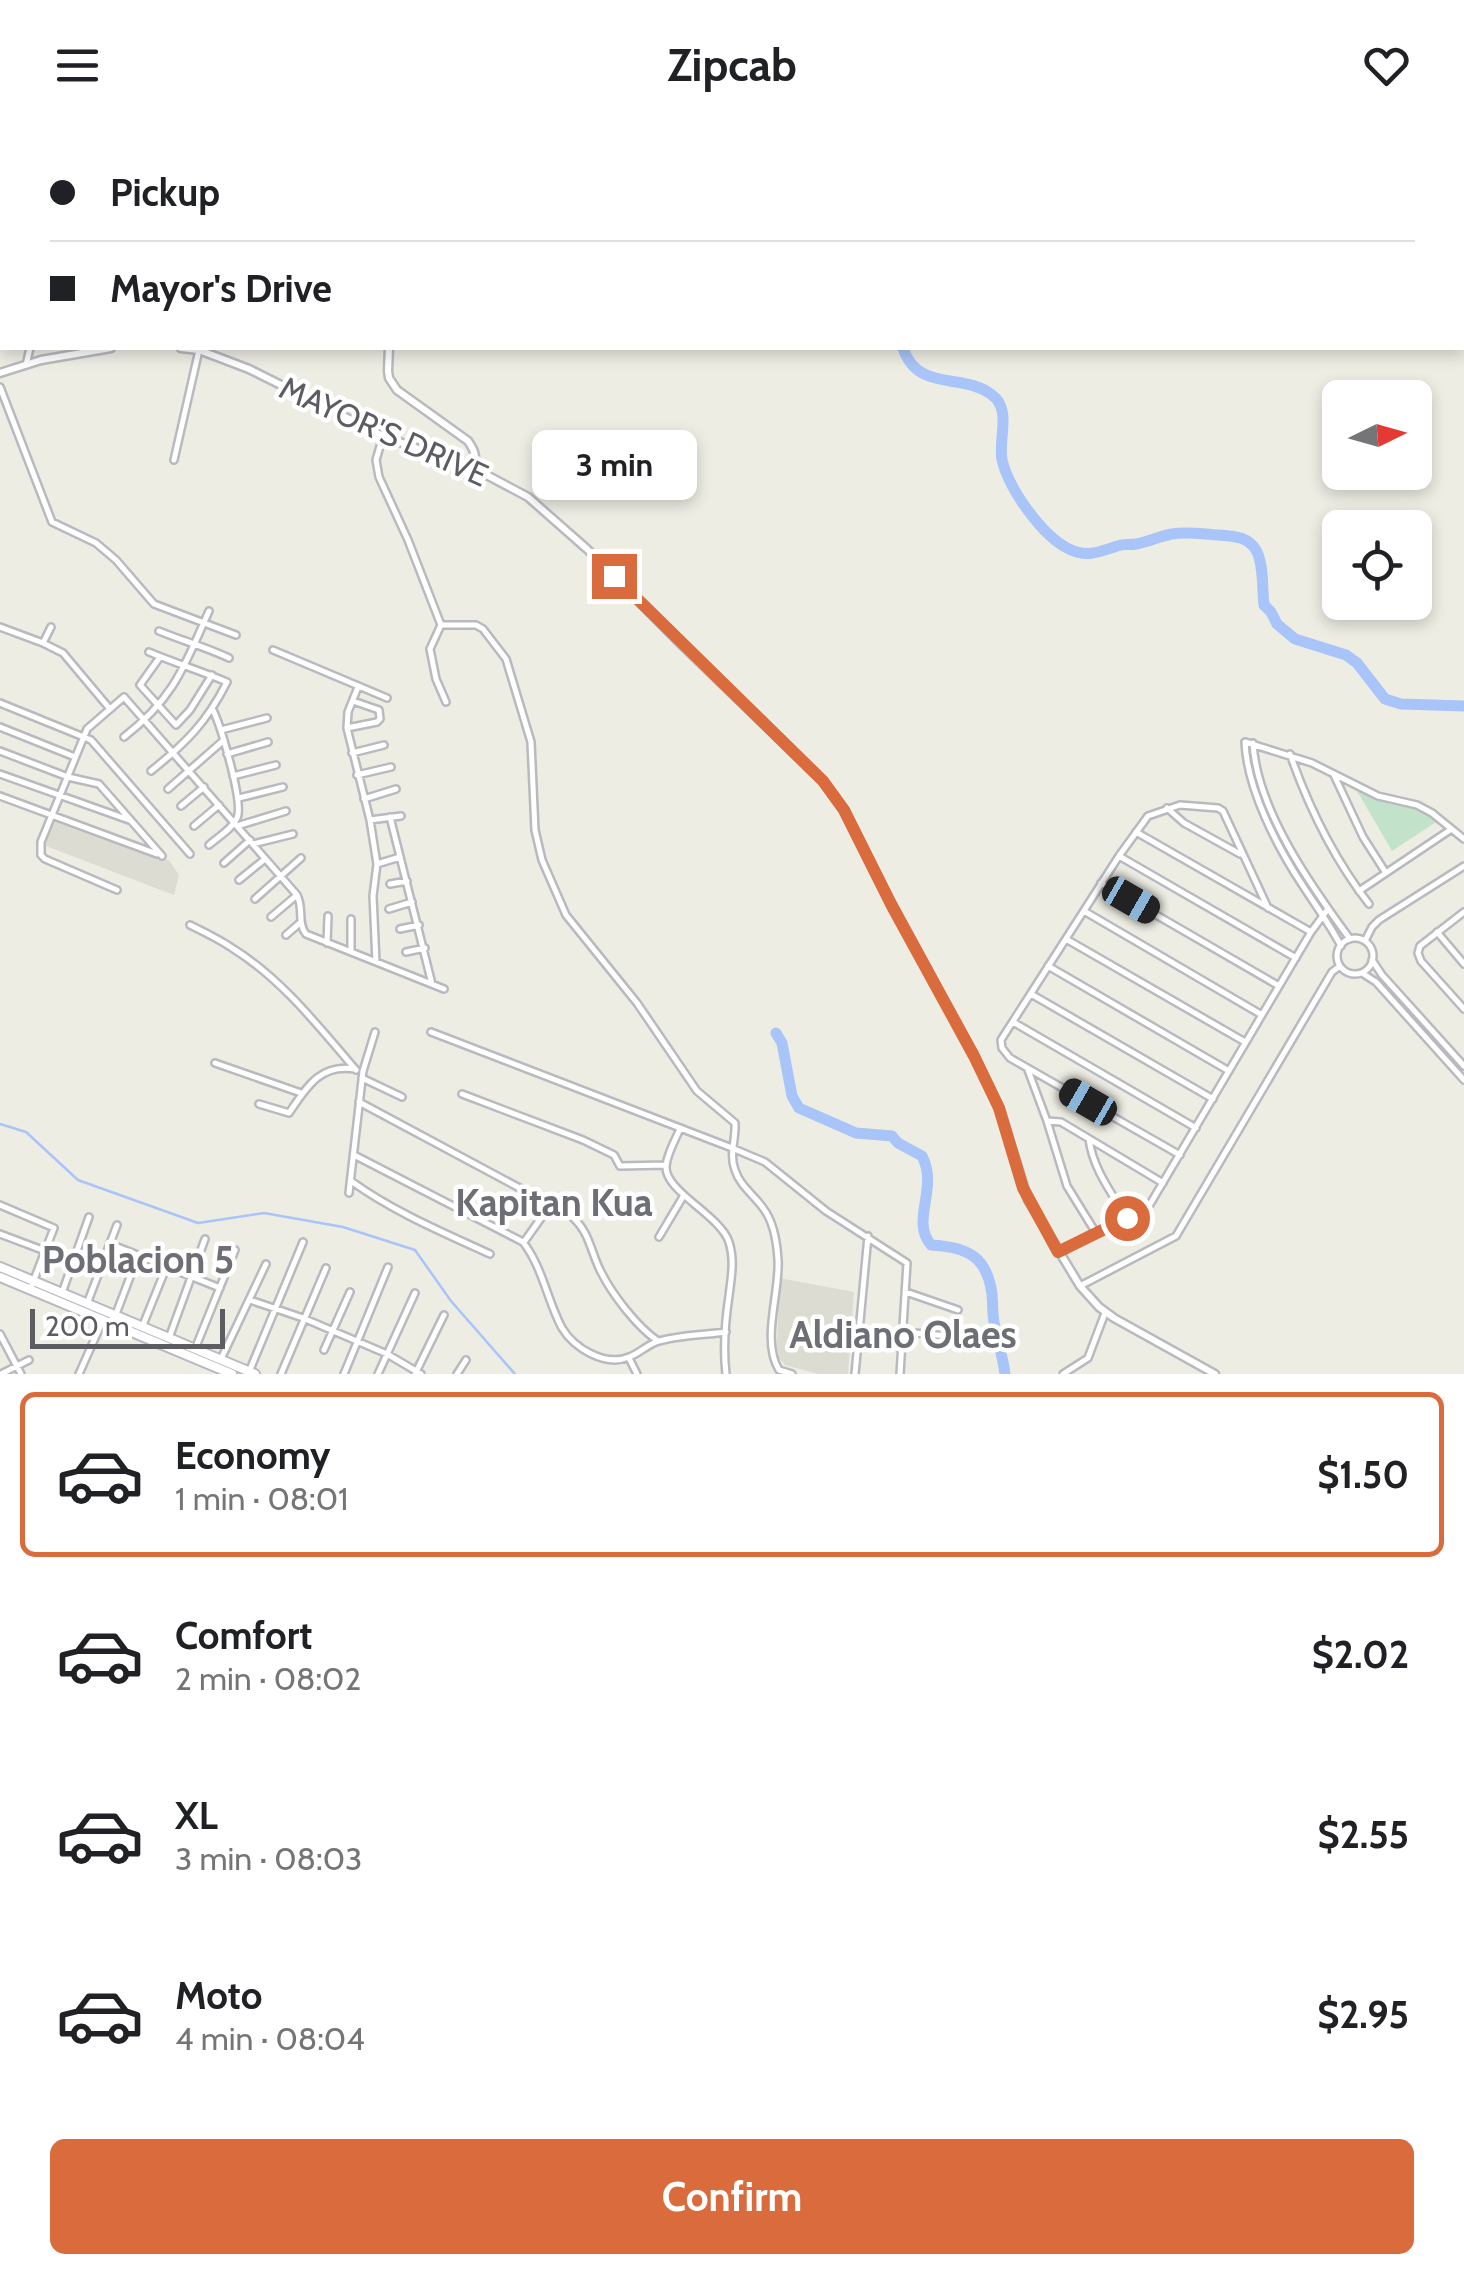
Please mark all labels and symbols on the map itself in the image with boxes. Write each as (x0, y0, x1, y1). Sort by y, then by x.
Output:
street label: MAYOR'S DRIVE (274, 368, 494, 494)
north arrow (1322, 380, 1432, 490)
callout: 3 min (532, 431, 696, 501)
route end (592, 554, 637, 599)
car (1098, 872, 1164, 928)
car (1055, 1074, 1121, 1130)
district label: Kapitan Kua (455, 1179, 653, 1226)
route start (1105, 1196, 1150, 1241)
district label: Poblacion 5 (42, 1236, 234, 1283)
scale bar (30, 1304, 225, 1348)
district label: Aldiano Olaes (789, 1311, 1017, 1358)

